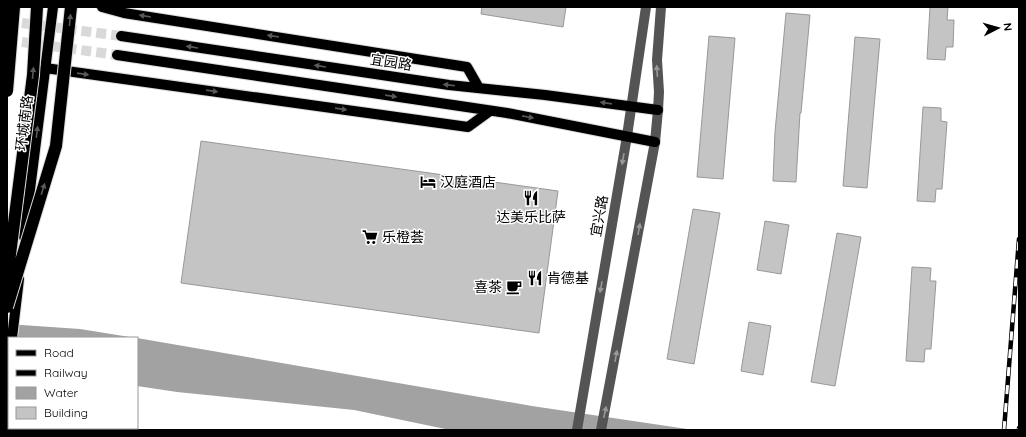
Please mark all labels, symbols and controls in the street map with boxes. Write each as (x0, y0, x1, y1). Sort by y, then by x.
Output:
north arrow (978, 8, 1018, 48)
one-way arrow (139, 13, 151, 19)
one-way arrow (66, 14, 73, 26)
text: N (1001, 22, 1015, 32)
one-way arrow (267, 33, 279, 39)
one-way arrow (186, 43, 198, 49)
street label: 宜园路 (369, 50, 413, 74)
one-way arrow (314, 63, 326, 69)
one-way arrow (654, 65, 661, 77)
one-way arrow (29, 67, 36, 79)
one-way arrow (77, 71, 89, 77)
one-way arrow (443, 82, 455, 88)
one-way arrow (206, 88, 218, 94)
one-way arrow (385, 93, 397, 99)
street label: 环城南路 (12, 94, 36, 152)
one-way arrow (600, 100, 612, 106)
one-way arrow (335, 106, 347, 112)
one-way arrow (522, 114, 534, 120)
one-way arrow (34, 126, 40, 139)
one-way arrow (620, 153, 626, 165)
hotel icon: 汉庭酒店 (419, 173, 437, 191)
place label: 汉庭酒店 (440, 173, 496, 191)
one-way arrow (40, 183, 46, 195)
restaurant icon: 达美乐比萨 (522, 189, 540, 207)
street label: 宜兴路 (586, 194, 612, 238)
place label: 达美乐比萨 (496, 208, 566, 226)
one-way arrow (636, 222, 642, 235)
supermarket icon: 乐橙荟 (361, 228, 379, 246)
place label: 乐橙荟 (382, 228, 424, 246)
restaurant icon: 肯德基 (526, 269, 544, 287)
place label: 肯德基 (547, 269, 589, 287)
place label: 喜茶 (474, 278, 502, 296)
cafe icon: 喜茶 (505, 278, 523, 296)
one-way arrow (598, 281, 604, 293)
legend (8, 337, 138, 429)
text: Road (44, 345, 74, 360)
one-way arrow (613, 350, 619, 363)
text: Railway (44, 365, 88, 380)
text: Water (44, 385, 79, 400)
text: Building (44, 405, 88, 420)
one-way arrow (602, 406, 608, 419)

